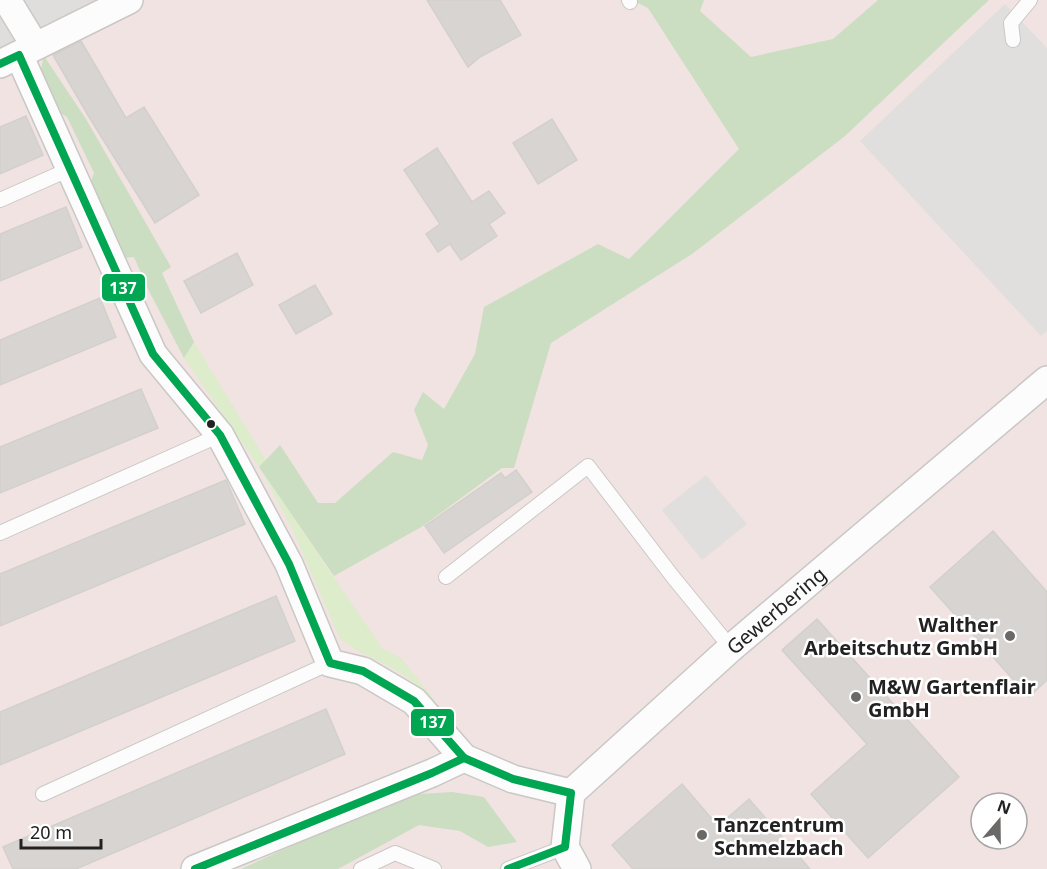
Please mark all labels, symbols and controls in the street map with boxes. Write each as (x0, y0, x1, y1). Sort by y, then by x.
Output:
line badge: 137 (101, 273, 146, 302)
text: 137 (109, 277, 137, 299)
unlabelled marker (205, 418, 217, 430)
street label: Gewerbering (720, 560, 831, 660)
place label: Walther Arbeitschutz GmbH (804, 611, 998, 661)
marker: Walther Arbeitschutz GmbH (1003, 629, 1017, 643)
place label: M&W Gartenflair GmbH (868, 673, 1036, 723)
marker: M&W Gartenflair GmbH (849, 690, 863, 704)
line badge: 137 (410, 708, 455, 737)
text: 137 (419, 711, 447, 733)
north arrow (969, 791, 1029, 851)
text: N (994, 794, 1014, 819)
place label: Tanzcentrum Schmelzbach (714, 811, 844, 861)
scale bar (21, 812, 100, 850)
text: 20 m (30, 820, 72, 844)
marker: Tanzcentrum Schmelzbach (695, 828, 709, 842)

